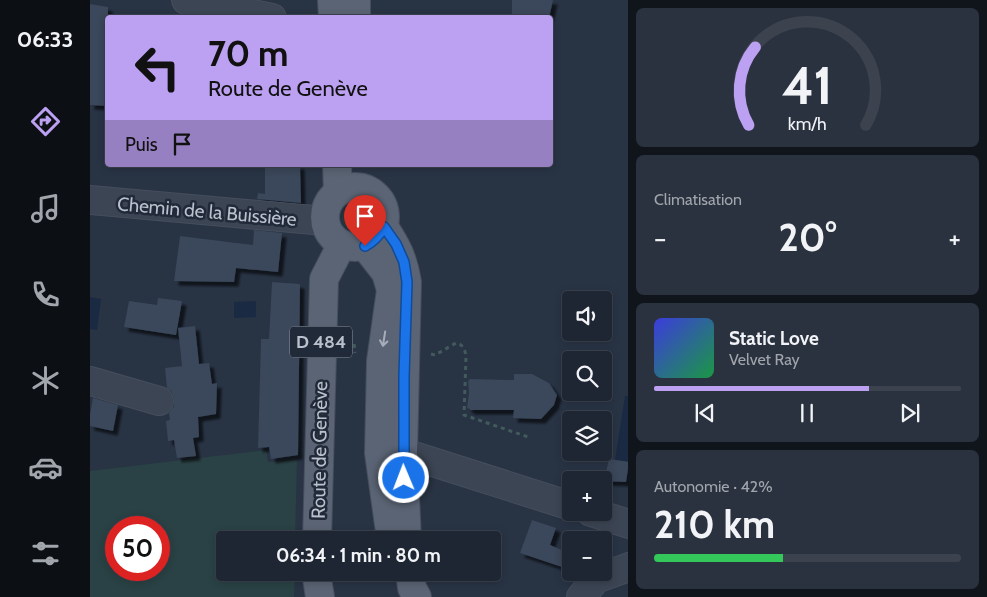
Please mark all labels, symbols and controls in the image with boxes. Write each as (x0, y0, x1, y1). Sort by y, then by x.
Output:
text: 06:33 (17, 26, 73, 53)
text: 70 m (208, 32, 289, 75)
icon: left (125, 35, 190, 100)
text: 41 (782, 54, 833, 117)
text: Route de Genève (208, 75, 368, 102)
icon: directions (28, 104, 63, 139)
text: km/h (788, 113, 827, 134)
icon: arrive (168, 130, 196, 158)
text: Puis (125, 133, 158, 156)
text: Climatisation (654, 190, 742, 209)
icon: music (28, 191, 63, 226)
street label: Chemin de la Buissière (116, 192, 298, 231)
pin (344, 195, 386, 246)
icon: arrive (351, 202, 379, 230)
text: 20° (779, 214, 836, 261)
text: − (654, 221, 666, 255)
text: + (949, 221, 961, 255)
icon: phone (28, 277, 63, 312)
map controls (562, 291, 612, 581)
button: sound (562, 291, 612, 341)
road number: D 484 (290, 327, 352, 358)
text: Static Love (729, 327, 819, 350)
one-way arrow (379, 330, 389, 346)
text: Velvet Ray (729, 350, 800, 369)
button: search (562, 351, 612, 401)
icon: climate (28, 363, 63, 398)
street label: Route de Genève (307, 381, 332, 519)
icon: previous (691, 399, 719, 427)
icon: pause (793, 399, 821, 427)
icon: next (896, 399, 924, 427)
button: layers (562, 411, 612, 461)
icon: car (28, 450, 63, 485)
position arrow (377, 451, 429, 503)
button: + (562, 471, 612, 521)
text: Autonomie · 42% (654, 477, 773, 496)
text: 210 km (654, 501, 775, 548)
speed limit sign: 50 (105, 516, 170, 581)
button: − (562, 531, 612, 581)
icon: filters (28, 536, 63, 571)
text: 06:34 · 1 min · 80 m (276, 544, 441, 567)

